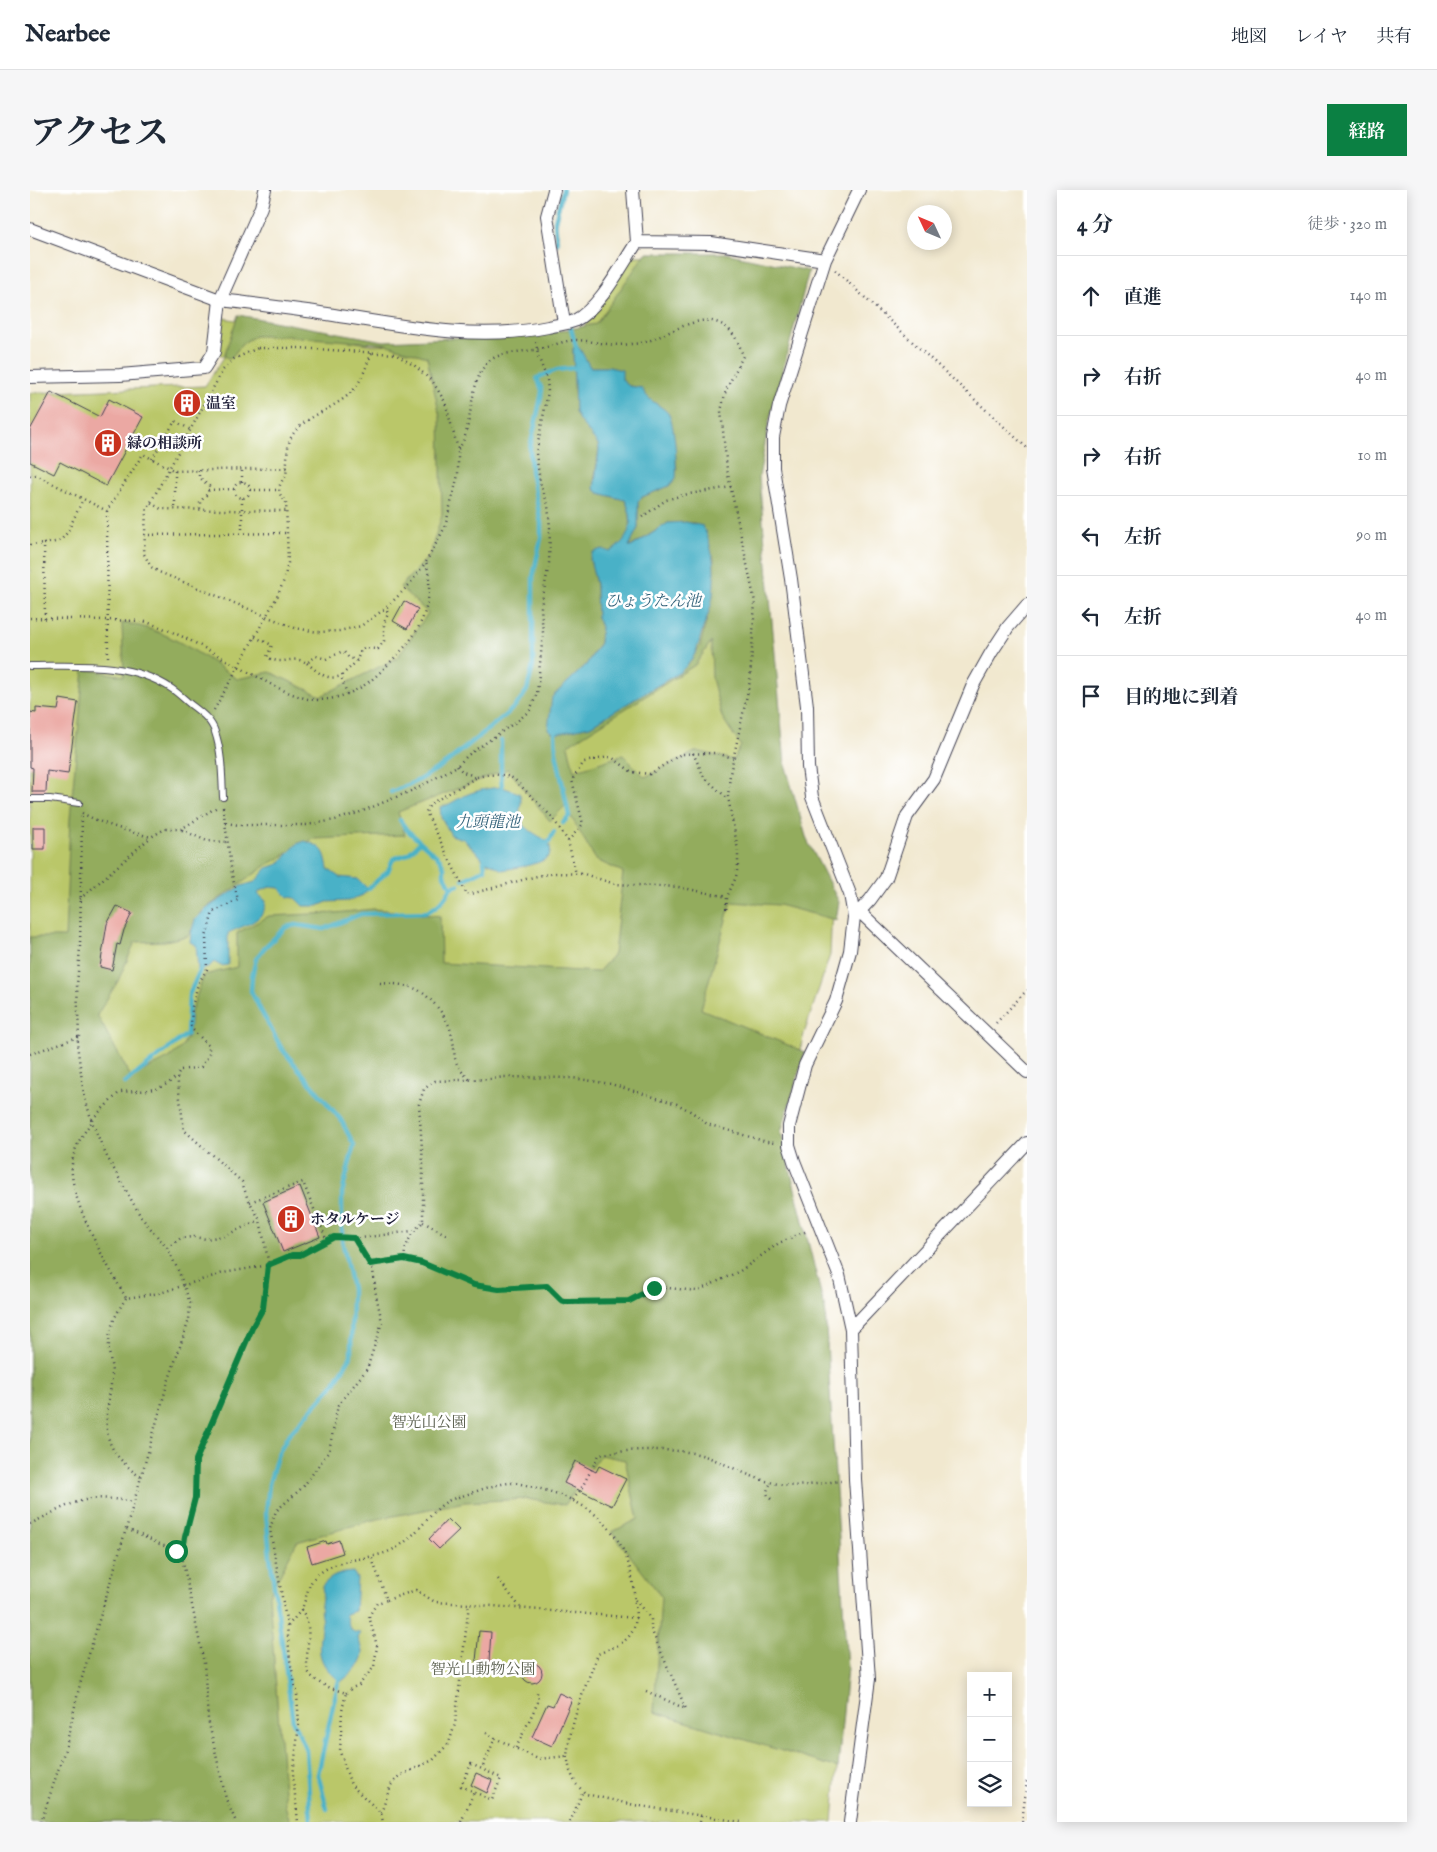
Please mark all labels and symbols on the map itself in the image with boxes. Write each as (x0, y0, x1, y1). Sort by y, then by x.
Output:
north arrow (907, 205, 952, 250)
building icon: 温室 (172, 388, 202, 418)
place label: 温室 (206, 394, 236, 413)
building icon: 緑の相談所 (93, 428, 123, 458)
place label: 緑の相談所 (127, 434, 202, 453)
water label: ひょうたん池 (605, 592, 703, 612)
water label: 九頭龍池 (456, 813, 522, 833)
building icon: ホタルケージ (276, 1204, 306, 1234)
place label: ホタルケージ (310, 1210, 399, 1229)
route end (643, 1277, 666, 1300)
park label: 智光山公園 (391, 1413, 467, 1432)
route start (165, 1540, 188, 1563)
park label: 智光山動物公園 (430, 1660, 536, 1679)

